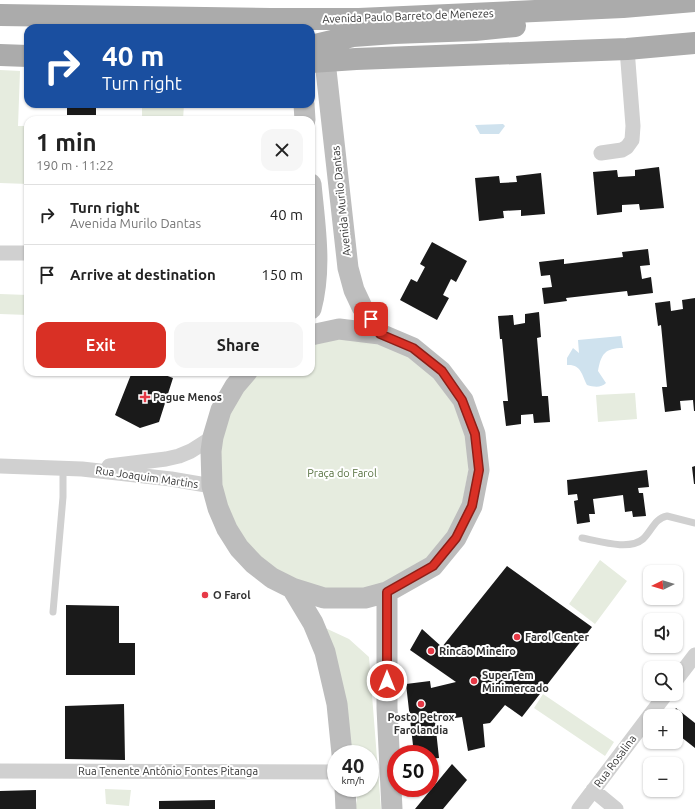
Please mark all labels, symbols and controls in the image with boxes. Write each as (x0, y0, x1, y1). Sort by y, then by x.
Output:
street label: Avenida Paulo Barreto de Menezes (322, 7, 494, 25)
icon: right (36, 40, 88, 92)
text: 40 m (102, 40, 164, 71)
text: Turn right (102, 73, 182, 93)
text: 1 min (36, 129, 97, 156)
button: close (261, 129, 303, 171)
street label: Avenida Murilo Dantas (329, 145, 353, 257)
text: 190 m · 11:22 (36, 158, 114, 172)
text: Turn right (70, 199, 140, 216)
icon: right (36, 204, 58, 226)
text: 40 m (270, 206, 303, 223)
text: Avenida Murilo Dantas (70, 216, 201, 230)
icon: arrive (36, 264, 58, 286)
text: Arrive at destination (70, 266, 216, 283)
text: 150 m (261, 266, 303, 283)
pin (354, 302, 388, 336)
icon: arrive (360, 308, 382, 330)
button: Exit (36, 322, 166, 368)
button: Share (174, 322, 303, 368)
place label: Pague Menos (153, 391, 222, 403)
marker: Pague Menos (140, 392, 150, 402)
street label: Rua Joaquim Martins (95, 464, 199, 490)
park label: Praça do Farol (307, 467, 377, 479)
north arrow (643, 565, 683, 605)
map controls (643, 565, 683, 797)
place label: O Farol (213, 589, 251, 601)
marker: O Farol (200, 590, 210, 600)
button: sound (643, 613, 683, 653)
place label: Farol Center (525, 631, 589, 643)
marker: Farol Center (512, 632, 522, 642)
place label: Rincão Mineiro (439, 645, 516, 657)
marker: Rincão Mineiro (426, 646, 436, 656)
position arrow (366, 660, 408, 702)
button: search (643, 661, 683, 701)
place label: SuperTem Minimercado (482, 669, 549, 694)
marker: SuperTem Minimercado (469, 676, 479, 686)
marker: Posto Petrox Farolandia (416, 699, 426, 709)
button: + (643, 709, 683, 749)
place label: Posto Petrox Farolandia (387, 711, 455, 736)
street label: Rua Rosalina (591, 732, 639, 790)
speed limit sign: 50 (387, 745, 439, 797)
text: 40 (342, 754, 364, 777)
button: − (643, 757, 683, 797)
street label: Rua Tenente Antônio Fontes Pitanga (78, 765, 258, 777)
text: km/h (341, 775, 365, 786)

